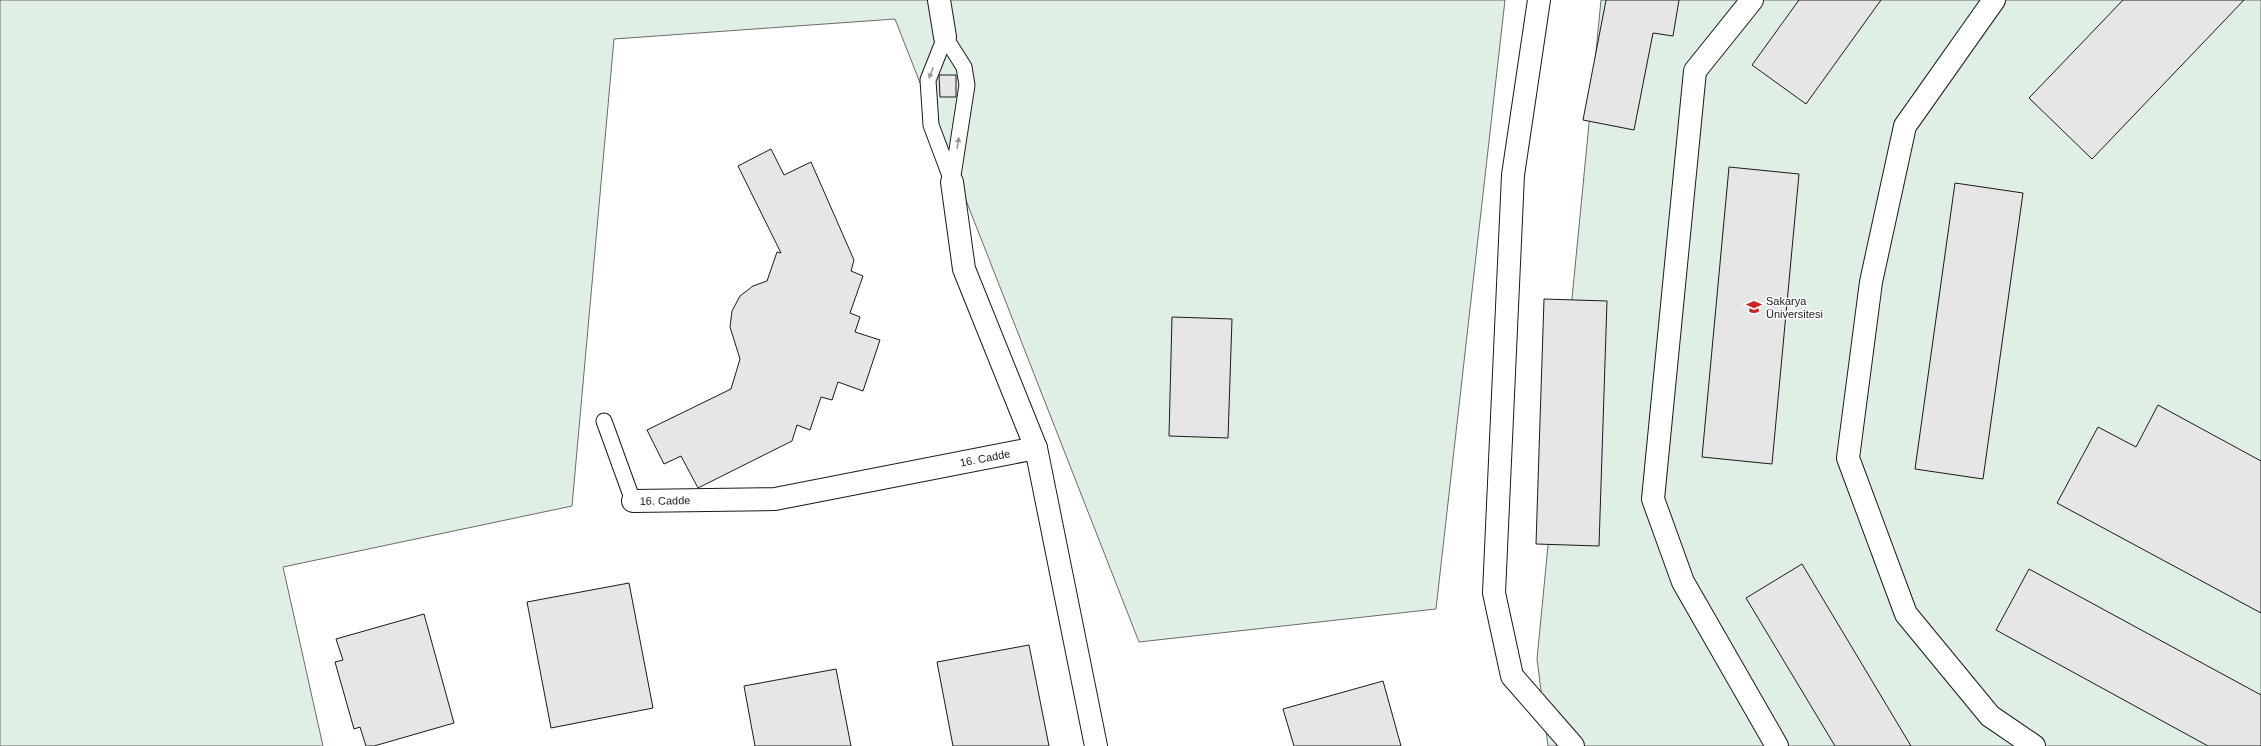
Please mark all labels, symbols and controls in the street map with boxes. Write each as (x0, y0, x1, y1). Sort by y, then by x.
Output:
one-way arrow (927, 68, 933, 80)
one-way arrow (955, 137, 961, 149)
place label: Sakarya Üniversitesi (1766, 295, 1823, 320)
school or university icon: Sakarya Üniversitesi (1745, 298, 1763, 316)
street label: 16. Cadde (959, 447, 1011, 469)
street label: 16. Cadde (640, 494, 690, 507)

